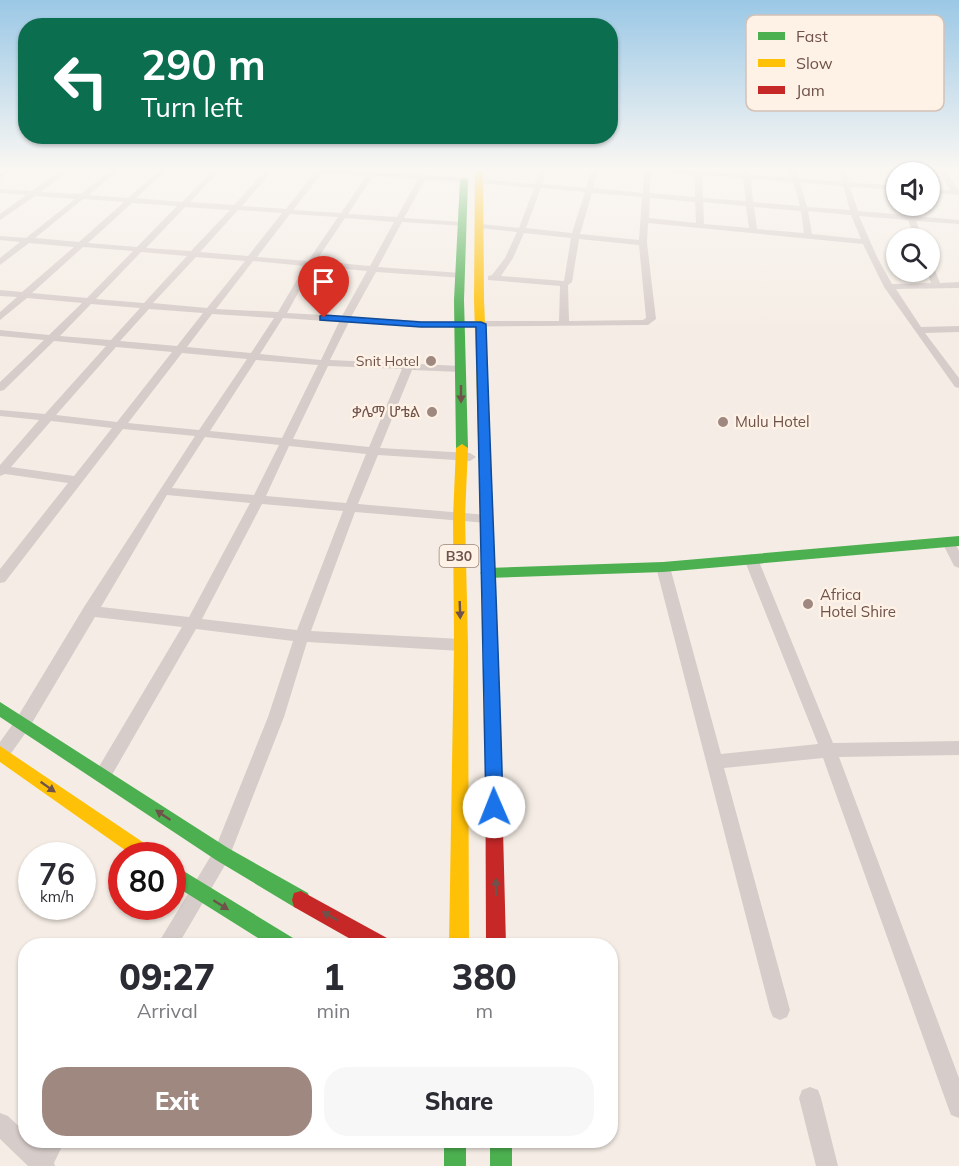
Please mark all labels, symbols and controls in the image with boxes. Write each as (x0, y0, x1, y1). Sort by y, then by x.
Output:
legend (746, 15, 944, 111)
text: Fast (796, 26, 828, 46)
text: 290 m (141, 38, 266, 91)
icon: left (42, 42, 120, 120)
text: Slow (796, 53, 833, 73)
text: Jam (796, 80, 825, 100)
text: Turn left (141, 90, 243, 124)
map controls (886, 162, 940, 282)
button: sound (886, 162, 940, 216)
button: search (886, 228, 940, 282)
pin (298, 256, 349, 318)
icon: arrive (307, 265, 340, 298)
place label: Snit Hotel (356, 352, 419, 370)
marker: Snit Hotel (424, 354, 438, 368)
one-way arrow (456, 385, 466, 404)
place label: ቃሌማ ሆቴል (352, 402, 420, 421)
marker: ቃሌማ ሆቴል (425, 405, 439, 419)
place label: Mulu Hotel (735, 412, 810, 431)
marker: Mulu Hotel (716, 415, 730, 429)
road number: B30 (440, 545, 478, 567)
place label: Africa Hotel Shire (820, 585, 896, 621)
marker: Africa Hotel Shire (801, 597, 815, 611)
one-way arrow (455, 601, 465, 620)
position arrow (462, 775, 526, 839)
one-way arrow (40, 781, 56, 792)
one-way arrow (155, 810, 171, 821)
speed limit sign: 80 (108, 842, 186, 920)
text: 76 (39, 855, 75, 893)
one-way arrow (491, 877, 500, 896)
text: km/h (40, 887, 74, 906)
one-way arrow (213, 899, 229, 910)
one-way arrow (321, 911, 338, 921)
text: 09:27 (119, 954, 215, 999)
text: 1 (323, 954, 344, 999)
text: 380 (452, 954, 517, 999)
text: Arrival (137, 998, 198, 1023)
text: min (316, 998, 351, 1023)
text: m (475, 998, 493, 1023)
button: Exit (42, 1067, 312, 1136)
button: Share (324, 1067, 594, 1136)

